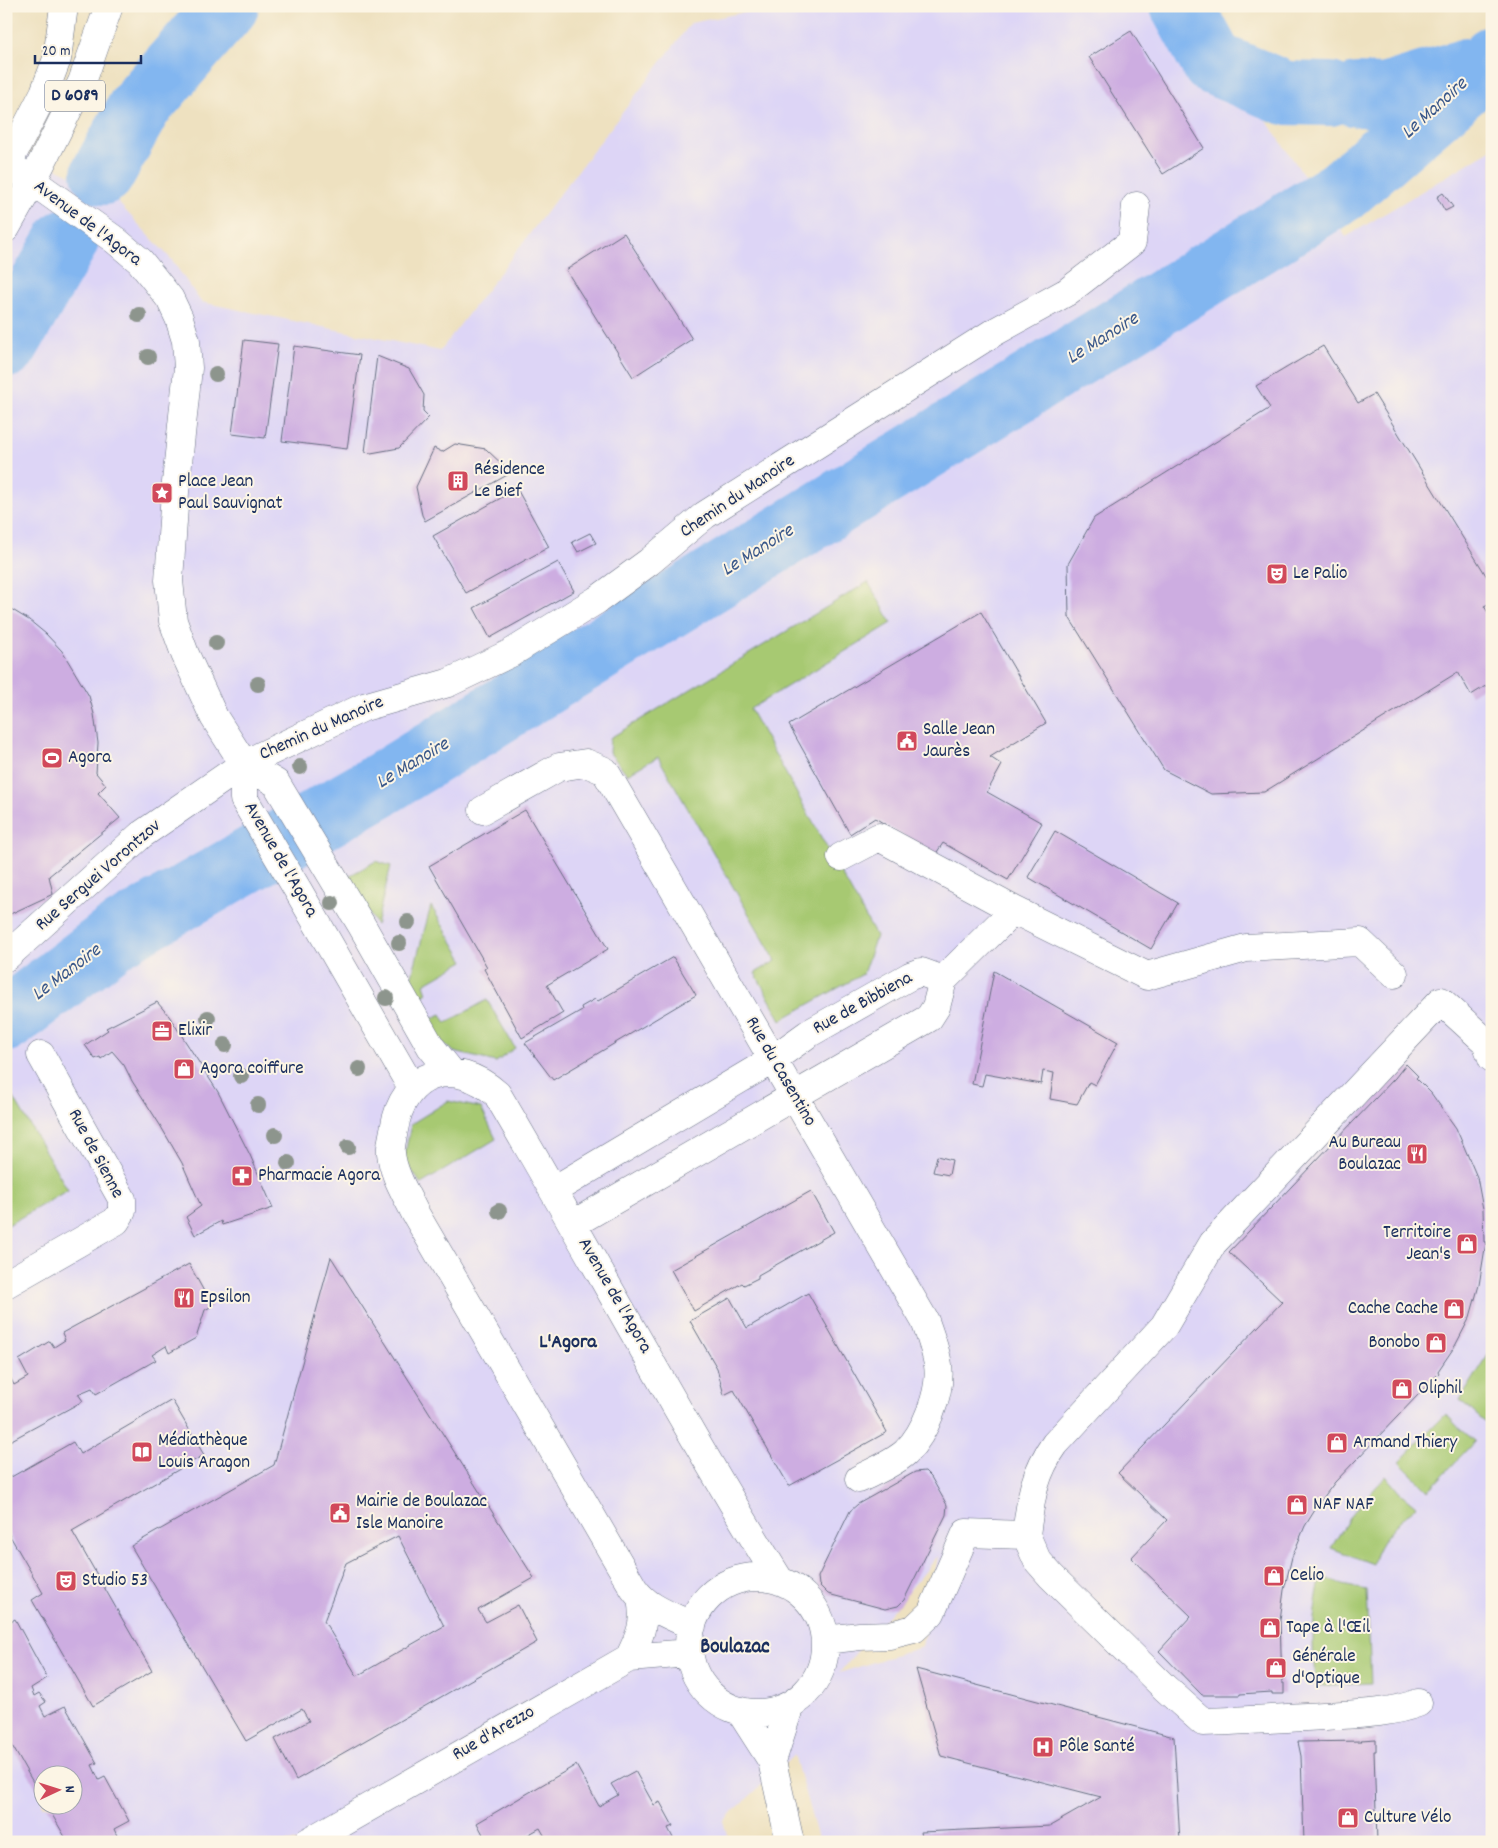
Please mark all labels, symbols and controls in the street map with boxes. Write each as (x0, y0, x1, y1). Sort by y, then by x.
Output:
scale bar (35, 32, 141, 64)
text: 20 m (42, 41, 70, 63)
water label: Le Manoire (1396, 71, 1475, 146)
road number: D 6089 (45, 80, 105, 112)
street label: Avenue de l'Agora (27, 174, 148, 274)
water label: Le Manoire (1061, 305, 1146, 372)
street label: Chemin du Manoire (675, 448, 801, 546)
place label: Résidence Le Bief (474, 457, 545, 506)
place label: Place Jean Paul Sauvignat (178, 469, 283, 518)
building icon: Résidence Le Bief (446, 469, 470, 493)
place icon: Place Jean Paul Sauvignat (150, 481, 174, 505)
water label: Le Manoire (716, 517, 801, 584)
place label: Le Palio (1293, 561, 1347, 588)
theatre icon: Le Palio (1265, 562, 1289, 586)
street label: Chemin du Manoire (255, 689, 389, 769)
place label: Salle Jean Jaurès (923, 717, 995, 766)
public building icon: Salle Jean Jaurès (895, 729, 919, 753)
water label: Le Manoire (371, 731, 456, 797)
place label: Agora (68, 745, 112, 772)
sports icon: Agora (40, 746, 64, 770)
street label: Avenue de l'Agora (236, 797, 325, 924)
street label: Rue Serguei Vorontzov (30, 814, 168, 938)
water label: Le Manoire (26, 937, 109, 1008)
street label: Rue de Bibbiena (808, 965, 919, 1043)
street label: Rue du Casentino (738, 1012, 822, 1132)
place label: Elixir (178, 1018, 212, 1045)
office icon: Elixir (150, 1019, 174, 1043)
place label: Agora coiffure (200, 1056, 304, 1083)
shop icon: Agora coiffure (172, 1057, 196, 1081)
street label: Rue de Sienne (60, 1104, 130, 1204)
place label: Au Bureau Boulazac (1328, 1130, 1401, 1179)
restaurant icon: Au Bureau Boulazac (1405, 1142, 1429, 1166)
place label: Pharmacie Agora (258, 1163, 381, 1190)
pharmacy icon: Pharmacie Agora (230, 1164, 254, 1188)
place label: Territoire Jean's (1383, 1220, 1451, 1269)
shop icon: Territoire Jean's (1455, 1232, 1479, 1256)
street label: Avenue de l'Agora (570, 1233, 659, 1360)
place label: Epsilon (200, 1285, 251, 1312)
restaurant icon: Epsilon (172, 1286, 196, 1310)
place label: Cache Cache (1348, 1296, 1438, 1323)
shop icon: Cache Cache (1442, 1297, 1466, 1321)
district label: L'Agora (539, 1329, 597, 1357)
place label: Bonobo (1369, 1330, 1420, 1357)
shop icon: Bonobo (1424, 1331, 1448, 1355)
place label: Oliphil (1418, 1376, 1463, 1403)
shop icon: Oliphil (1390, 1377, 1414, 1401)
place label: Médiathèque Louis Aragon (158, 1428, 250, 1477)
place label: Armand Thiery (1353, 1430, 1458, 1457)
shop icon: Armand Thiery (1325, 1431, 1349, 1455)
library icon: Médiathèque Louis Aragon (130, 1440, 154, 1464)
place label: Mairie de Boulazac Isle Manoire (356, 1489, 487, 1538)
place label: NAF NAF (1313, 1492, 1374, 1519)
shop icon: NAF NAF (1285, 1493, 1309, 1517)
public building icon: Mairie de Boulazac Isle Manoire (328, 1501, 352, 1525)
place label: Celio (1290, 1563, 1324, 1590)
shop icon: Celio (1262, 1564, 1286, 1588)
place label: Studio 53 (82, 1568, 148, 1595)
theatre icon: Studio 53 (54, 1569, 78, 1593)
place label: Tape à l'Œil (1286, 1615, 1371, 1642)
shop icon: Tape à l'Œil (1258, 1616, 1282, 1640)
district label: Boulazac (700, 1633, 770, 1663)
place label: Générale d'Optique (1292, 1644, 1360, 1693)
shop icon: Générale d'Optique (1264, 1656, 1288, 1680)
street label: Rue d'Arezzo (448, 1699, 540, 1769)
place label: Pôle Santé (1059, 1734, 1135, 1761)
hospital icon: Pôle Santé (1031, 1735, 1055, 1759)
north arrow (32, 1766, 82, 1816)
text: N (59, 1785, 79, 1793)
place label: Culture Vélo (1364, 1805, 1451, 1832)
shop icon: Culture Vélo (1336, 1806, 1360, 1830)

